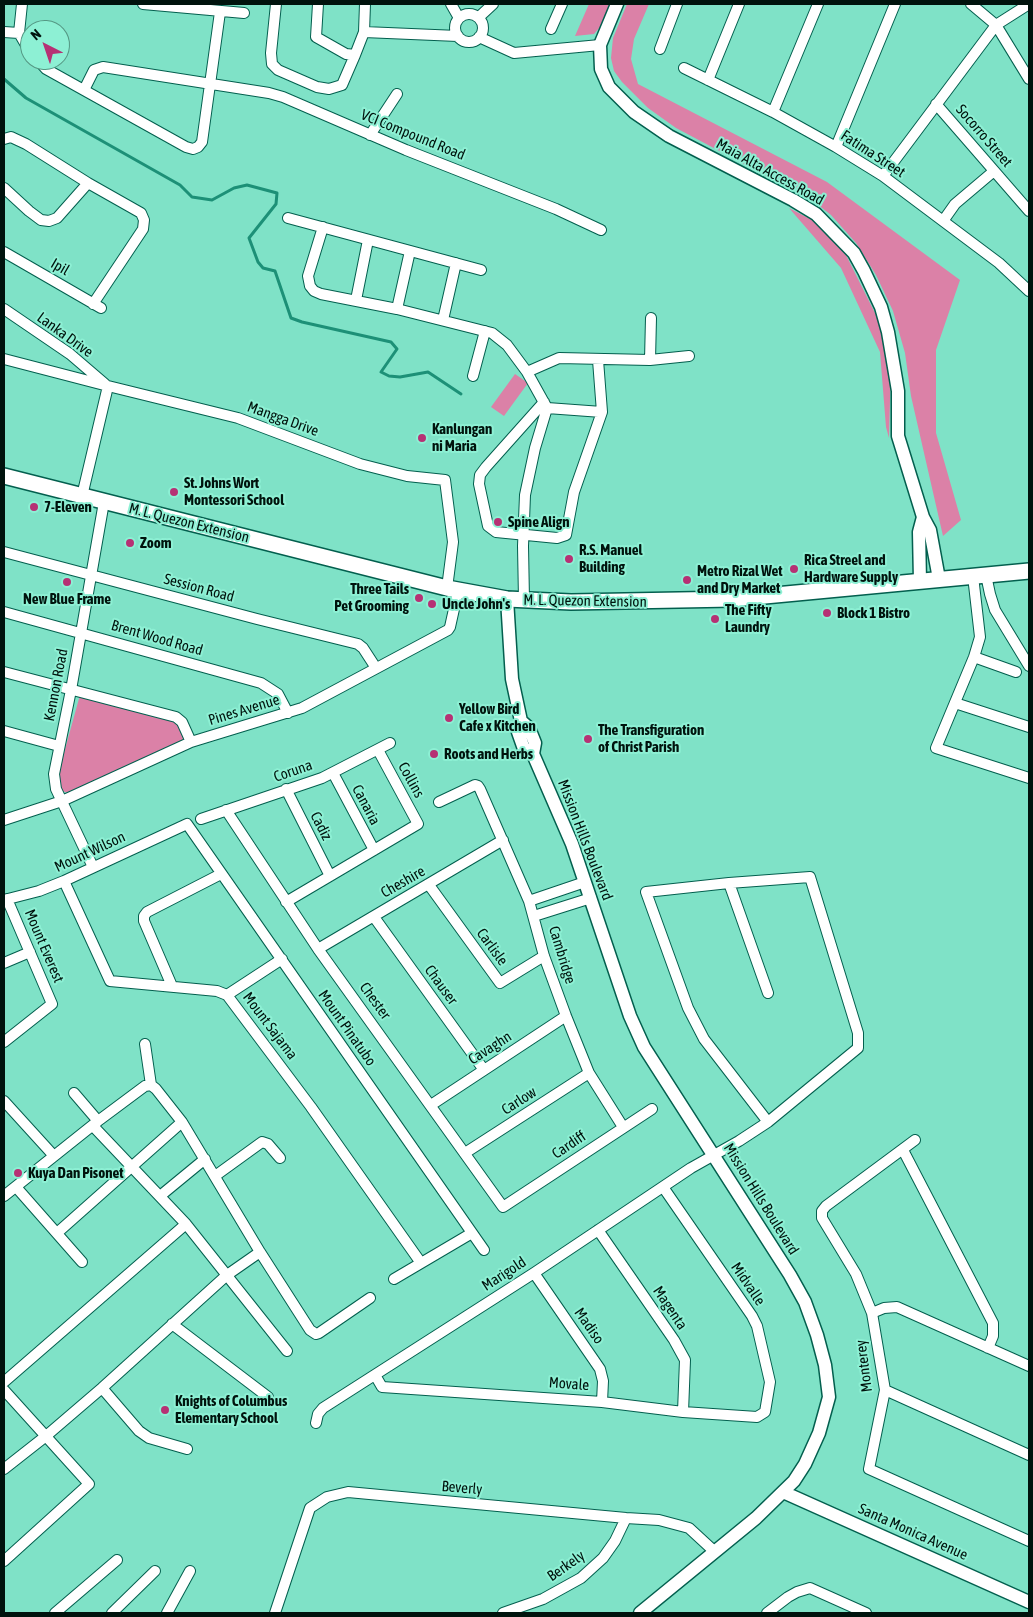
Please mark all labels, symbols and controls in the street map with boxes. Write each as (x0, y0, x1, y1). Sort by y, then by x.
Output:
north arrow (20, 20, 70, 70)
text: N (27, 26, 44, 43)
street label: Socorro Street (952, 101, 1016, 171)
street label: VCI Compound Road (358, 106, 468, 164)
street label: Fatima Street (837, 127, 909, 181)
street label: Maia Alta Access Road (713, 135, 827, 209)
street label: Ipil (48, 255, 72, 279)
street label: Lanka Drive (33, 309, 97, 361)
street label: Mangga Drive (245, 398, 321, 440)
place label: Kanlungan ni Maria (432, 420, 492, 455)
marker: Kanlungan ni Maria (416, 432, 428, 444)
place label: St. Johns Wort Montessori School (184, 474, 284, 509)
marker: St. Johns Wort Montessori School (168, 486, 180, 498)
place label: 7-Eleven (44, 498, 92, 516)
street label: M. L. Quezon Extension (127, 499, 251, 547)
marker: 7-Eleven (28, 501, 40, 513)
place label: Spine Align (508, 513, 569, 531)
marker: Spine Align (492, 516, 504, 528)
place label: Zoom (140, 534, 172, 552)
marker: Zoom (124, 537, 136, 549)
place label: R.S. Manuel Building (579, 541, 643, 576)
place label: Rica Streel and Hardware Supply (804, 551, 898, 586)
marker: R.S. Manuel Building (563, 553, 575, 565)
place label: Metro Rizal Wet and Dry Market (697, 562, 783, 597)
marker: Rica Streel and Hardware Supply (788, 563, 800, 575)
street label: Session Road (162, 570, 236, 606)
marker: Metro Rizal Wet and Dry Market (681, 574, 693, 586)
marker: New Blue Frame (61, 576, 73, 588)
place label: Three Tails Pet Grooming (334, 580, 409, 615)
place label: New Blue Frame (23, 590, 111, 608)
street label: M. L. Quezon Extension (523, 591, 647, 611)
marker: Three Tails Pet Grooming (413, 592, 425, 604)
place label: Uncle John's (442, 595, 510, 613)
marker: Uncle John's (426, 598, 438, 610)
place label: The Fifty Laundry (725, 601, 772, 636)
place label: Block 1 Bistro (837, 604, 910, 622)
marker: Block 1 Bistro (821, 607, 833, 619)
marker: The Fifty Laundry (709, 613, 721, 625)
street label: Brent Wood Road (109, 616, 205, 660)
street label: Kennon Road (40, 647, 72, 723)
street label: Pines Avenue (206, 691, 282, 729)
place label: Yellow Bird Cafe x Kitchen (459, 700, 536, 735)
marker: Yellow Bird Cafe x Kitchen (443, 712, 455, 724)
place label: The Transfiguration of Christ Parish (598, 721, 704, 756)
marker: The Transfiguration of Christ Parish (582, 733, 594, 745)
place label: Roots and Herbs (444, 745, 533, 763)
marker: Roots and Herbs (428, 748, 440, 760)
street label: Coruna (271, 756, 315, 786)
street label: Collins (394, 759, 428, 801)
street label: Mission Hills Boulevard (554, 777, 616, 903)
street label: Canaria (348, 782, 384, 828)
street label: Cadiz (306, 809, 336, 843)
street label: Mount Wilson (52, 828, 128, 876)
street label: Cheshire (378, 862, 428, 902)
street label: Mount Everest (20, 907, 68, 985)
street label: Cambridge (545, 924, 579, 986)
street label: Carlisle (473, 925, 511, 969)
street label: Chauser (421, 962, 461, 1008)
street label: Chester (356, 979, 394, 1023)
street label: Mount Pinatubo (314, 987, 380, 1069)
street label: Mount Sajama (239, 989, 301, 1063)
street label: Cavaghn (465, 1027, 515, 1069)
street label: Carlow (498, 1083, 540, 1119)
street label: Cardiff (549, 1127, 589, 1163)
street label: Mission Hills Boulevard (720, 1140, 802, 1258)
place label: Kuya Dan Pisonet (28, 1164, 124, 1182)
marker: Kuya Dan Pisonet (12, 1167, 24, 1179)
street label: Marigold (479, 1253, 529, 1295)
street label: Midvalle (727, 1259, 769, 1309)
street label: Magenta (649, 1283, 691, 1333)
street label: Madiso (570, 1304, 608, 1348)
street label: Monterey (852, 1339, 876, 1393)
street label: Movale (548, 1374, 590, 1394)
place label: Knights of Columbus Elementary School (175, 1392, 287, 1427)
marker: Knights of Columbus Elementary School (159, 1404, 171, 1416)
street label: Beverly (441, 1477, 483, 1499)
street label: Santa Monica Avenue (856, 1500, 970, 1564)
street label: Berkely (544, 1547, 588, 1585)

